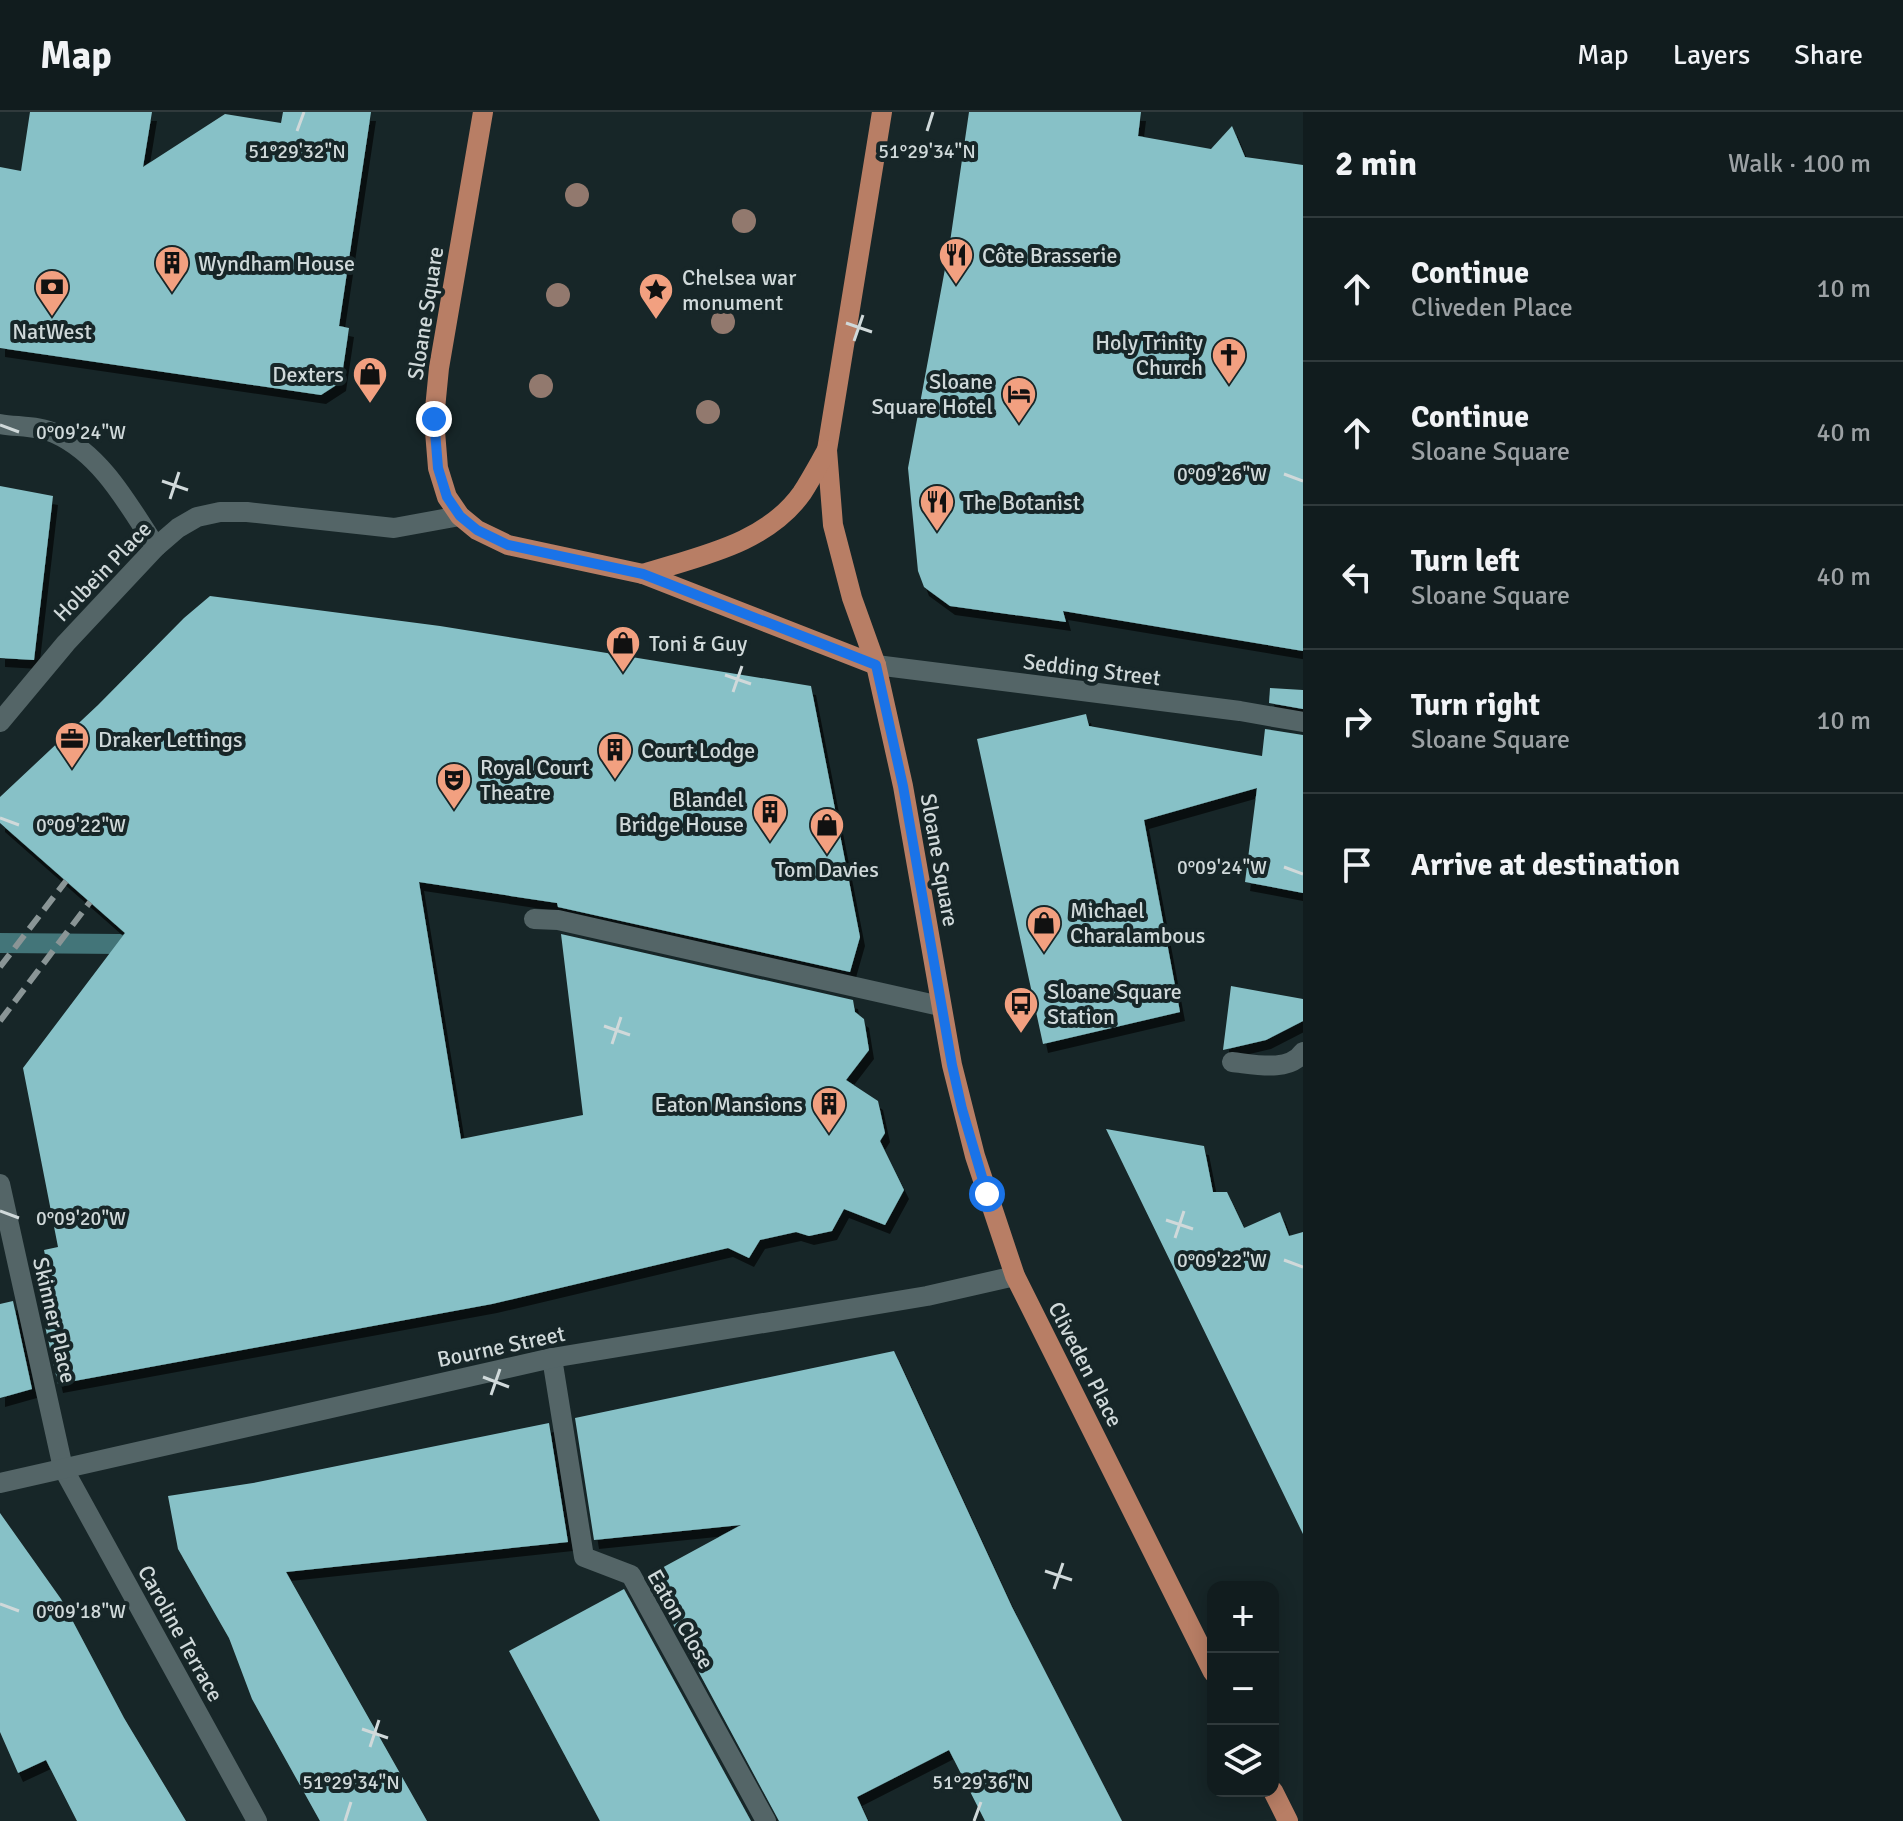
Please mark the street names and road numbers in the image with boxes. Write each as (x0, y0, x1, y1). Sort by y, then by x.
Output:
street label: Sloane Square (402, 244, 449, 382)
street label: Holbein Place (48, 515, 157, 627)
street label: Sedding Street (1022, 648, 1162, 691)
street label: Sloane Square (915, 791, 964, 929)
street label: Skinner Place (27, 1255, 82, 1386)
street label: Cliveden Place (1042, 1297, 1129, 1431)
street label: Bourne Street (435, 1320, 568, 1373)
street label: Caroline Terrace (132, 1560, 229, 1706)
street label: Eaton Close (641, 1565, 720, 1674)

